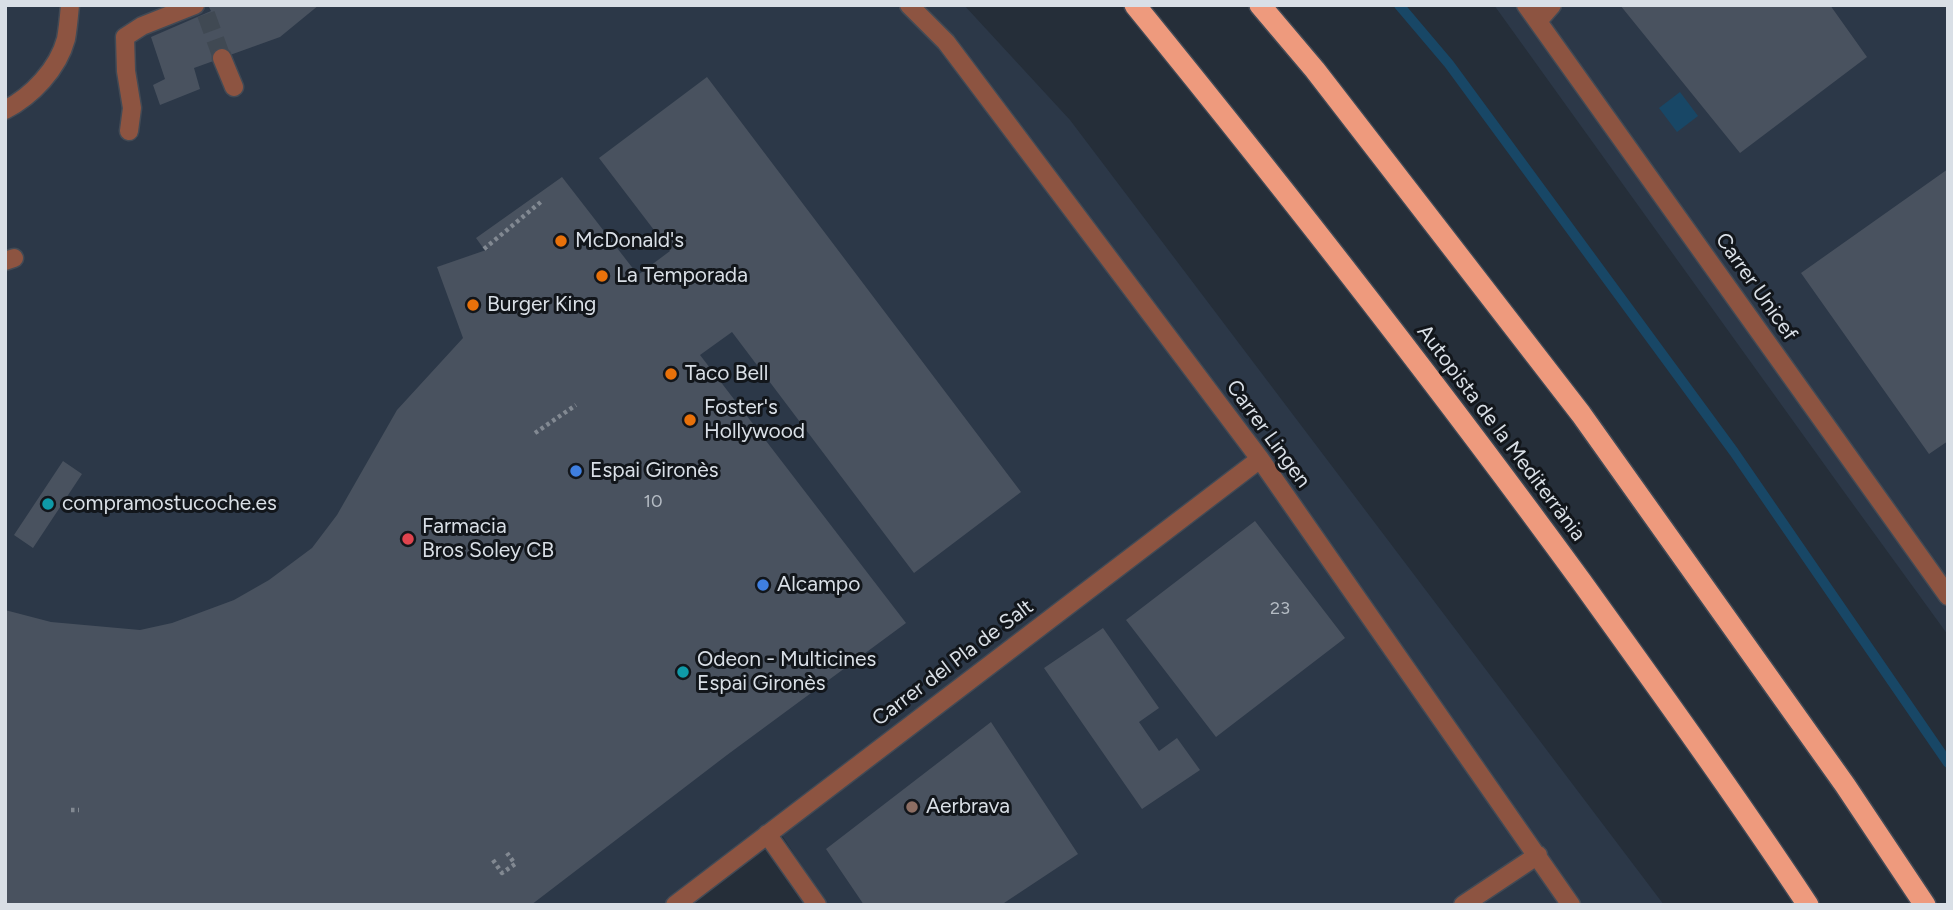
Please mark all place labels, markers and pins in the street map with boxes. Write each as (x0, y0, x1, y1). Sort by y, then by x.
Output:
place label: McDonald's (575, 228, 684, 254)
marker: McDonald's (553, 233, 569, 249)
place label: La Temporada (616, 263, 748, 289)
marker: La Temporada (594, 268, 610, 284)
place label: Burger King (487, 292, 596, 318)
marker: Burger King (465, 297, 481, 313)
place label: Taco Bell (685, 361, 768, 387)
marker: Taco Bell (663, 366, 679, 382)
place label: Foster's Hollywood (704, 395, 805, 445)
marker: Foster's Hollywood (682, 412, 698, 428)
place label: Espai Gironès (590, 458, 718, 484)
marker: Espai Gironès (568, 463, 584, 479)
place label: compramostucoche.es (62, 491, 277, 517)
marker: compramostucoche.es (40, 496, 56, 512)
place label: Farmacia Bros Soley CB (422, 514, 554, 564)
marker: Farmacia Bros Soley CB (400, 531, 416, 547)
place label: Alcampo (777, 572, 860, 598)
marker: Alcampo (755, 577, 771, 593)
place label: Odeon - Multicines Espai Gironès (697, 647, 876, 697)
marker: Odeon - Multicines Espai Gironès (675, 664, 691, 680)
place label: Aerbrava (926, 794, 1010, 820)
marker: Aerbrava (904, 799, 920, 815)

